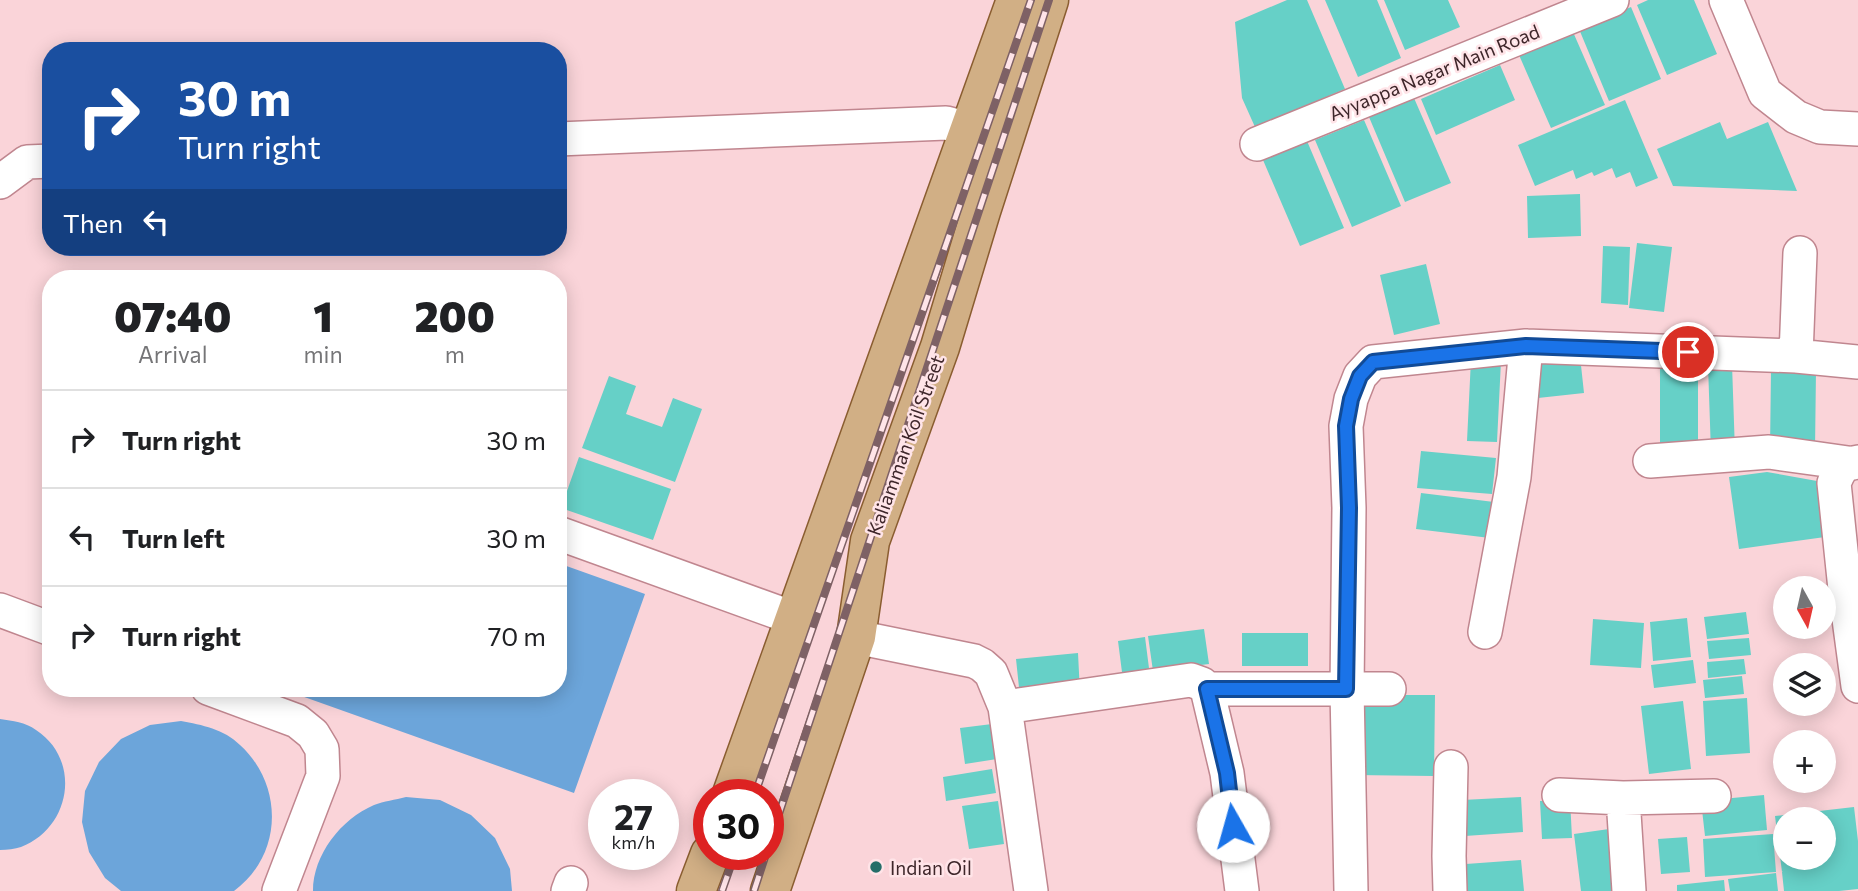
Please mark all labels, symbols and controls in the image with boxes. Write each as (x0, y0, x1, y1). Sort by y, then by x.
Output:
street label: Ayyappa Nagar Main Road (1325, 19, 1543, 125)
text: 30 m (178, 66, 291, 126)
icon: right (63, 70, 154, 161)
text: Turn right (178, 126, 321, 166)
icon: left (137, 203, 175, 241)
text: Then (63, 207, 123, 238)
text: 07:40 (114, 289, 231, 341)
text: 1 (313, 289, 333, 341)
text: 200 (415, 289, 495, 341)
pin (1658, 322, 1718, 382)
icon: arrive (1669, 333, 1707, 371)
text: Arrival (138, 340, 208, 368)
text: min (303, 340, 343, 368)
text: m (445, 340, 465, 368)
street label: Kaliamman Koil Street (862, 351, 948, 538)
icon: right (63, 420, 101, 458)
text: Turn right (122, 424, 241, 455)
text: 30 m (487, 424, 546, 455)
icon: left (63, 518, 101, 556)
text: Turn left (122, 522, 225, 553)
text: 30 m (487, 522, 546, 553)
north arrow (1773, 576, 1836, 639)
map controls (1773, 576, 1836, 870)
icon: right (63, 616, 101, 654)
text: Turn right (122, 620, 241, 651)
text: 70 m (488, 620, 546, 651)
button: layers (1773, 653, 1836, 716)
button: + (1773, 730, 1836, 793)
speed limit sign: 30 (693, 779, 784, 870)
position arrow (1196, 789, 1270, 863)
text: 27 (614, 794, 653, 837)
button: − (1773, 807, 1836, 870)
text: km/h (612, 831, 655, 853)
place label: Indian Oil (890, 856, 972, 879)
marker: Indian Oil (868, 859, 884, 875)

